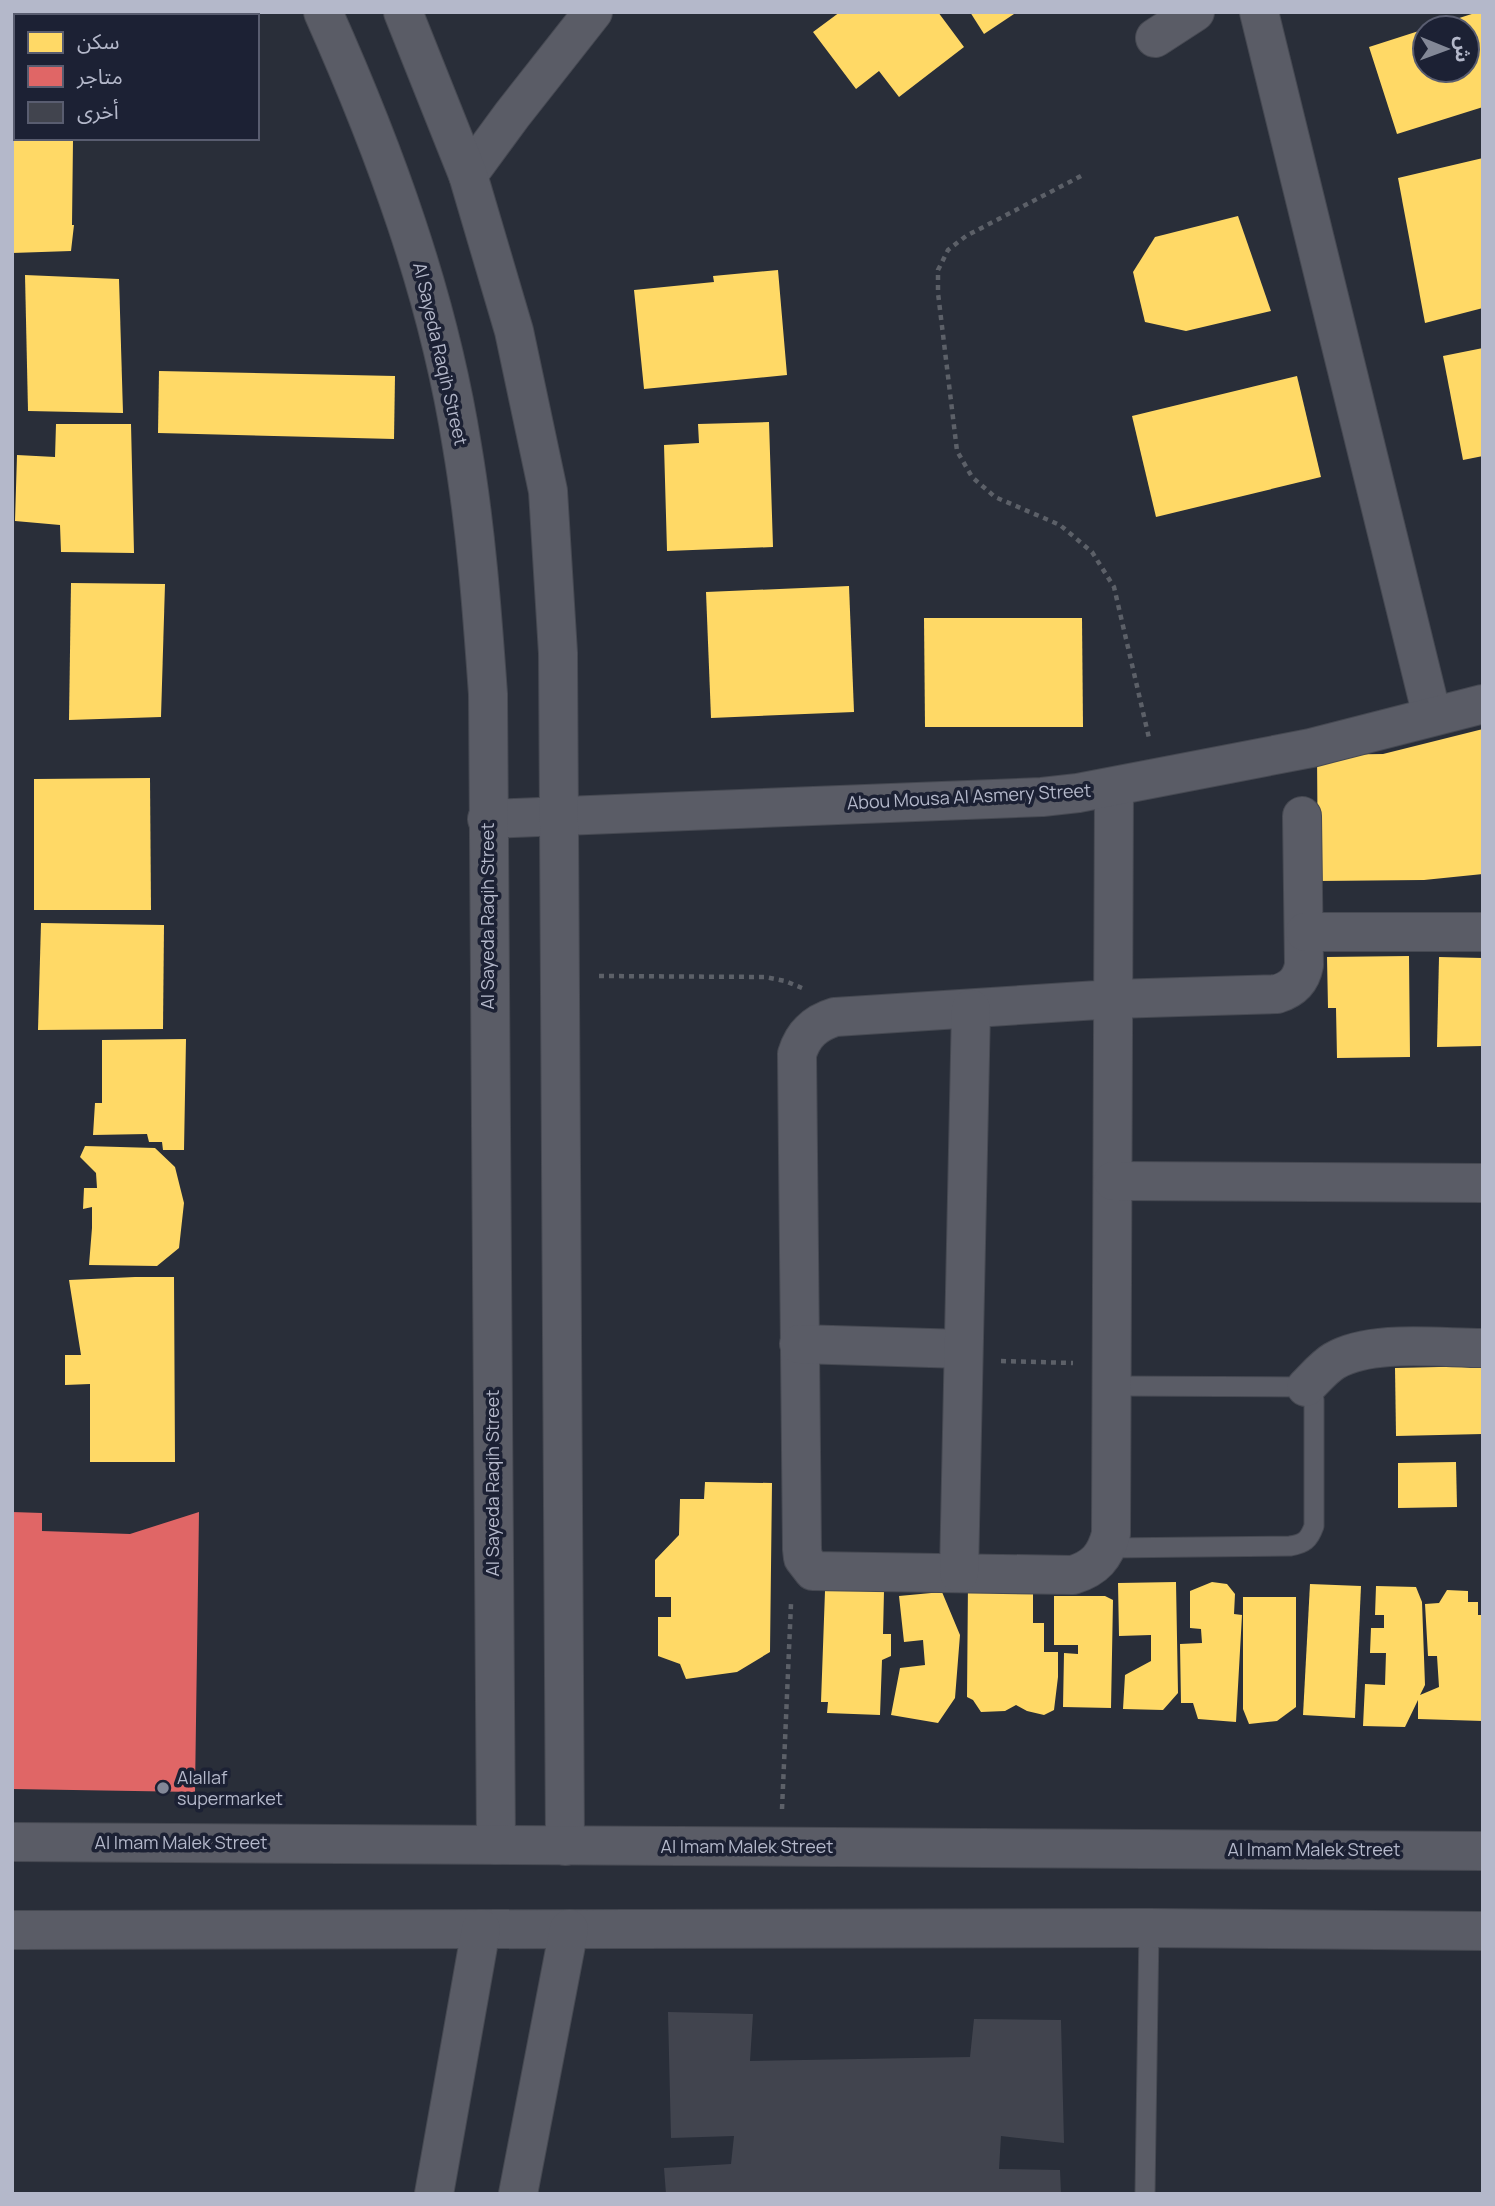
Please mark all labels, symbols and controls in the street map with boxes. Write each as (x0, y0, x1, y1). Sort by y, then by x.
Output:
legend (14, 14, 259, 140)
north arrow (1411, 14, 1481, 84)
text: سكن (77, 27, 119, 55)
text: ش (1450, 36, 1476, 63)
text: متاجر (76, 62, 123, 90)
text: أخرى (77, 97, 119, 125)
street label: Al Sayeda Raqih Street (408, 260, 474, 448)
street label: Abou Mousa Al Asmery Street (846, 778, 1092, 814)
street label: Al Sayeda Raqih Street (475, 822, 499, 1010)
street label: Al Sayeda Raqih Street (480, 1389, 504, 1577)
place label: Alallaf supermarket (177, 1765, 283, 1810)
marker: Alallaf supermarket (155, 1780, 171, 1796)
street label: Al Imam Malek Street (95, 1830, 267, 1854)
street label: Al Imam Malek Street (661, 1834, 833, 1858)
street label: Al Imam Malek Street (1228, 1837, 1400, 1861)

